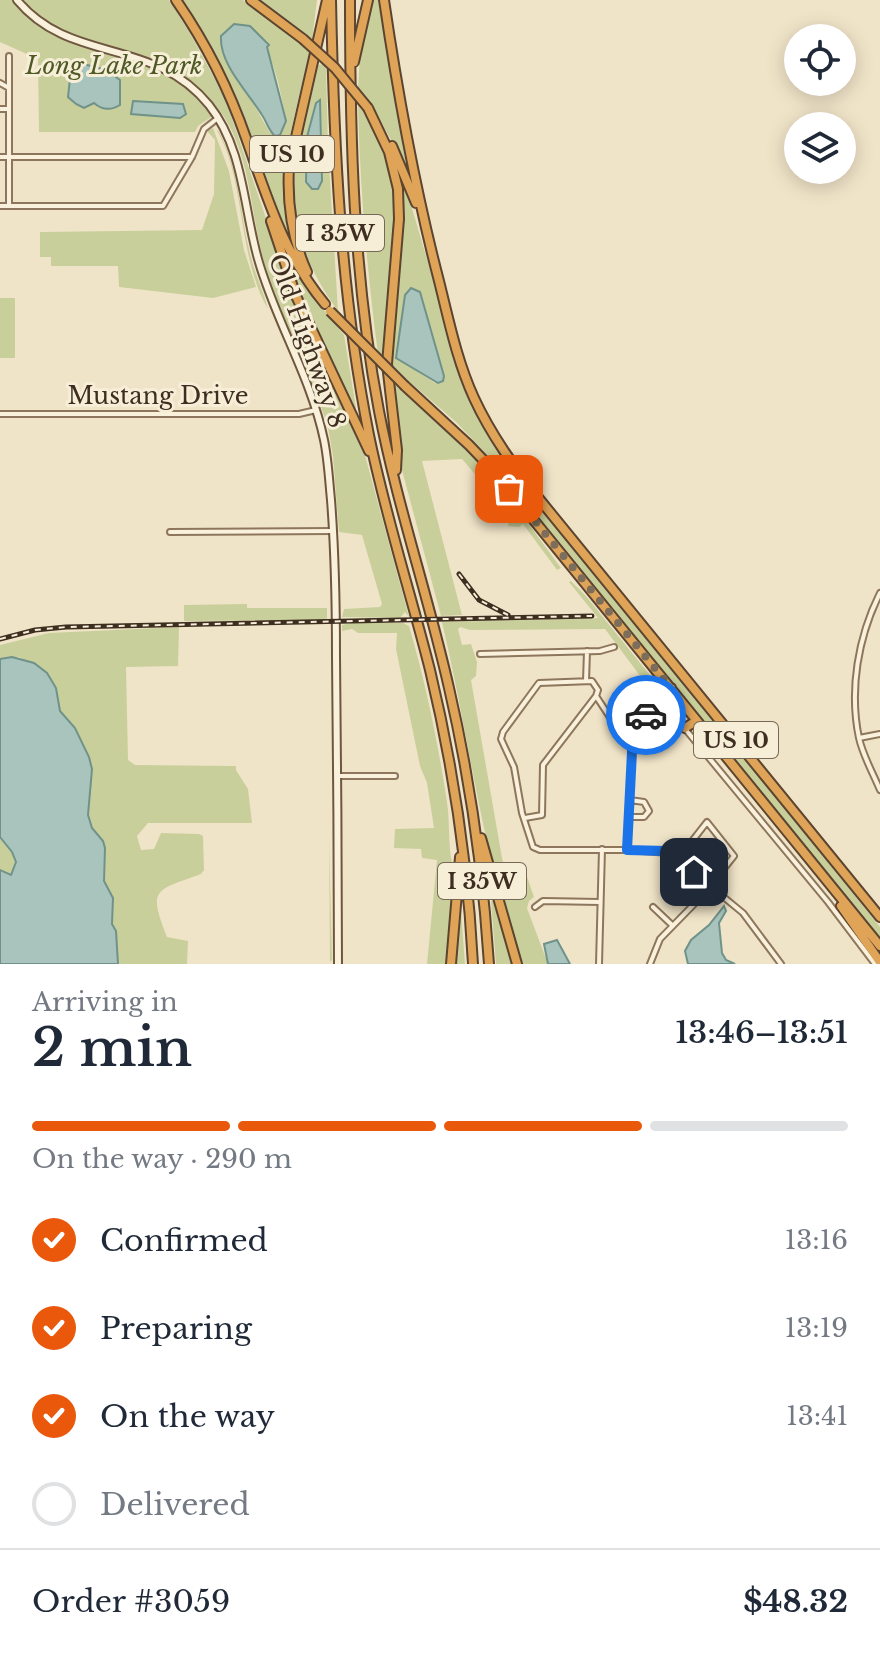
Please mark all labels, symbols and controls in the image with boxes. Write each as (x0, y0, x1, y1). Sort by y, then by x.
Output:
map controls (784, 24, 856, 184)
button: locate (784, 24, 856, 96)
park label: Long Lake Park (25, 51, 202, 80)
button: layers (784, 112, 856, 184)
road number: US 10 (250, 136, 334, 172)
road number: I 35W (296, 215, 384, 251)
street label: Old Highway 8 (263, 250, 352, 432)
street label: Mustang Drive (67, 381, 249, 410)
pin (475, 455, 543, 523)
icon: bag (487, 467, 531, 511)
courier (606, 675, 686, 755)
icon: car (624, 693, 668, 737)
road number: US 10 (694, 722, 778, 758)
pin (660, 838, 728, 906)
icon: home (672, 850, 716, 894)
road number: I 35W (438, 863, 526, 899)
text: Arriving in (32, 986, 178, 1018)
text: 13:46–13:51 (675, 1014, 848, 1051)
text: 2 min (32, 1016, 192, 1080)
text: On the way · 290 m (32, 1143, 292, 1175)
icon: check (32, 1218, 76, 1262)
text: Confirmed (100, 1222, 268, 1259)
text: 13:16 (785, 1224, 848, 1256)
icon: check (32, 1306, 76, 1350)
text: Preparing (100, 1310, 252, 1347)
text: 13:19 (785, 1312, 848, 1344)
icon: check (32, 1394, 76, 1438)
text: On the way (100, 1398, 275, 1435)
text: 13:41 (786, 1400, 848, 1432)
text: Delivered (100, 1486, 250, 1523)
text: Order #3059 (32, 1583, 230, 1620)
text: $48.32 (743, 1583, 848, 1620)

